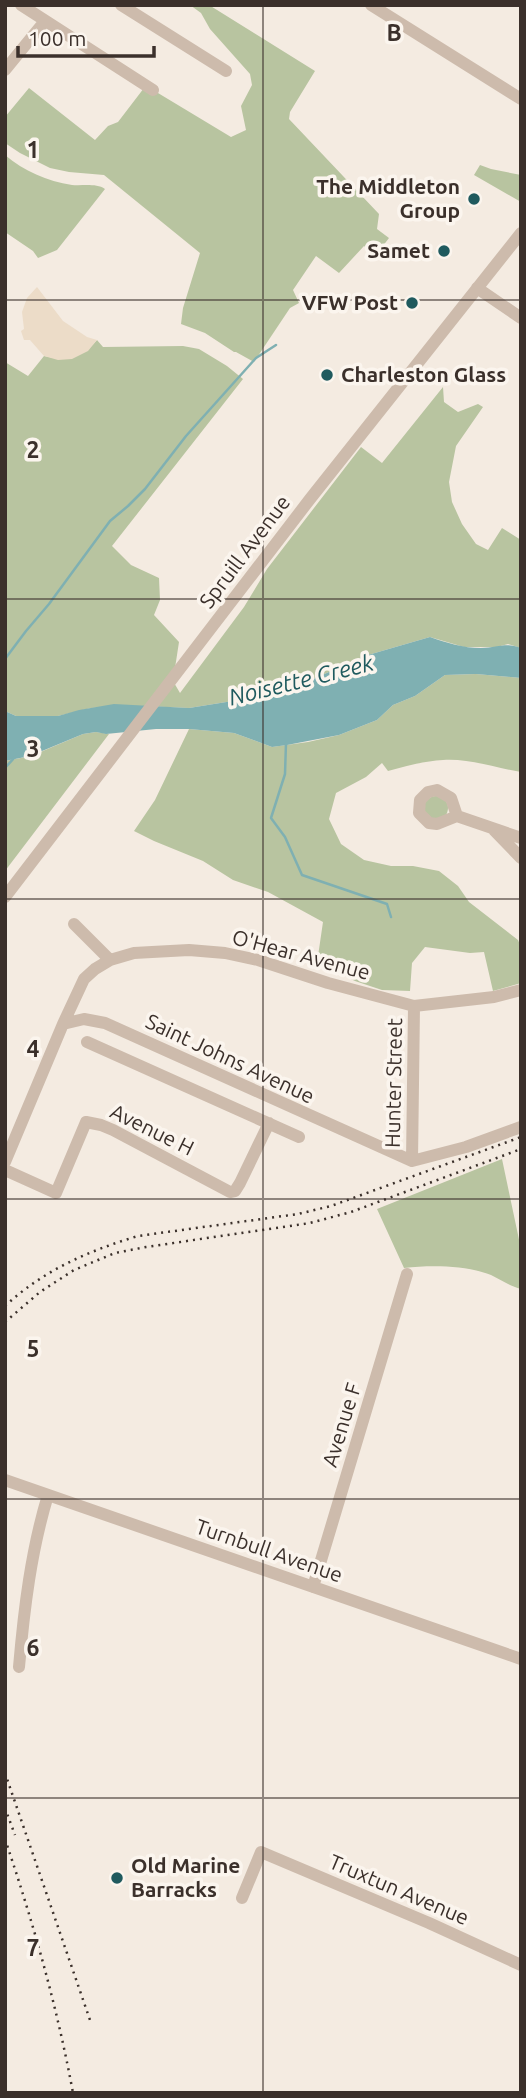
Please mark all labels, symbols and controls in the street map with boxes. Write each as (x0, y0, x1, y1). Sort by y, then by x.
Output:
scale bar (18, 14, 154, 58)
text: B (386, 20, 402, 45)
text: 100 m (28, 26, 86, 50)
text: 1 (27, 137, 39, 162)
place label: The Middleton Group (316, 174, 460, 222)
marker: The Middleton Group (466, 191, 482, 207)
place label: Samet (367, 238, 430, 262)
marker: Samet (436, 243, 452, 259)
place label: VFW Post (302, 290, 398, 314)
marker: VFW Post (404, 295, 420, 311)
place label: Charleston Glass (341, 362, 506, 386)
marker: Charleston Glass (319, 367, 335, 383)
text: 2 (27, 437, 39, 462)
street label: Spruill Avenue (194, 490, 294, 612)
water label: Noisette Creek (226, 649, 376, 710)
text: 3 (27, 736, 39, 761)
street label: O'Hear Avenue (230, 924, 373, 984)
street label: Saint Johns Avenue (142, 1008, 319, 1108)
street label: Hunter Street (380, 1018, 406, 1148)
text: 4 (27, 1036, 40, 1061)
street label: Avenue H (107, 1099, 198, 1160)
text: 5 (27, 1336, 39, 1361)
street label: Avenue F (317, 1380, 365, 1470)
street label: Turnbull Avenue (193, 1514, 346, 1586)
text: 6 (27, 1635, 40, 1660)
street label: Truxtun Avenue (326, 1849, 473, 1929)
place label: Old Marine Barracks (131, 1853, 240, 1901)
marker: Old Marine Barracks (109, 1870, 125, 1886)
text: 7 (27, 1935, 39, 1960)

